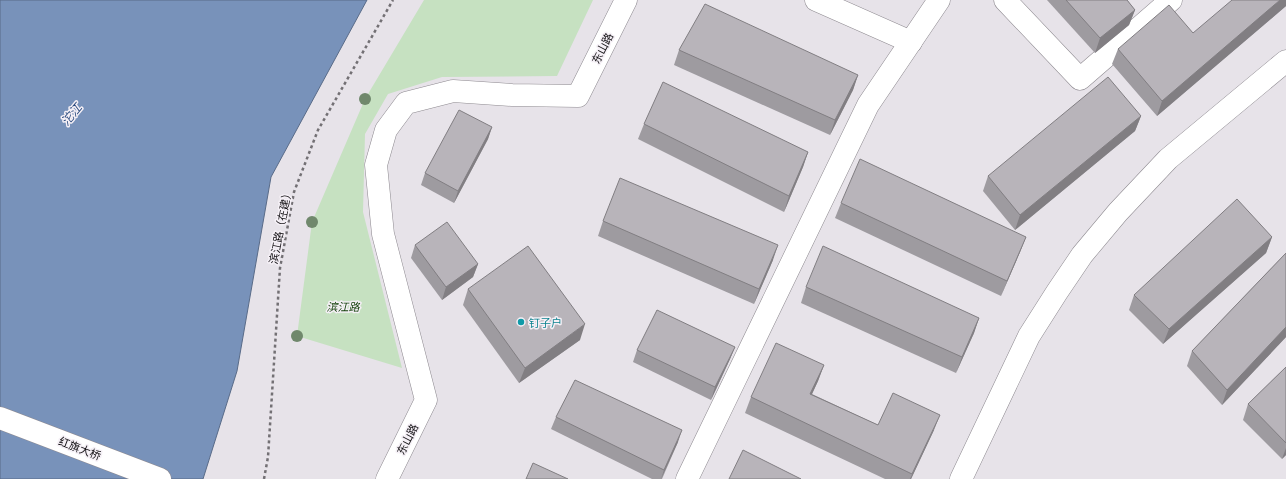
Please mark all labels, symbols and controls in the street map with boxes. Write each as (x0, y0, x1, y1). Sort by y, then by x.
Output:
street label: 东山路 (588, 30, 616, 66)
water label: 沱江 (57, 98, 86, 128)
street label: 滨江路（在建） (265, 187, 295, 265)
park label: 滨江路 (327, 299, 360, 314)
place label: 钉子户 (529, 315, 562, 330)
marker: 钉子户 (516, 317, 526, 327)
street label: 东山路 (393, 421, 421, 457)
street label: 红旗大桥 (57, 433, 103, 463)

